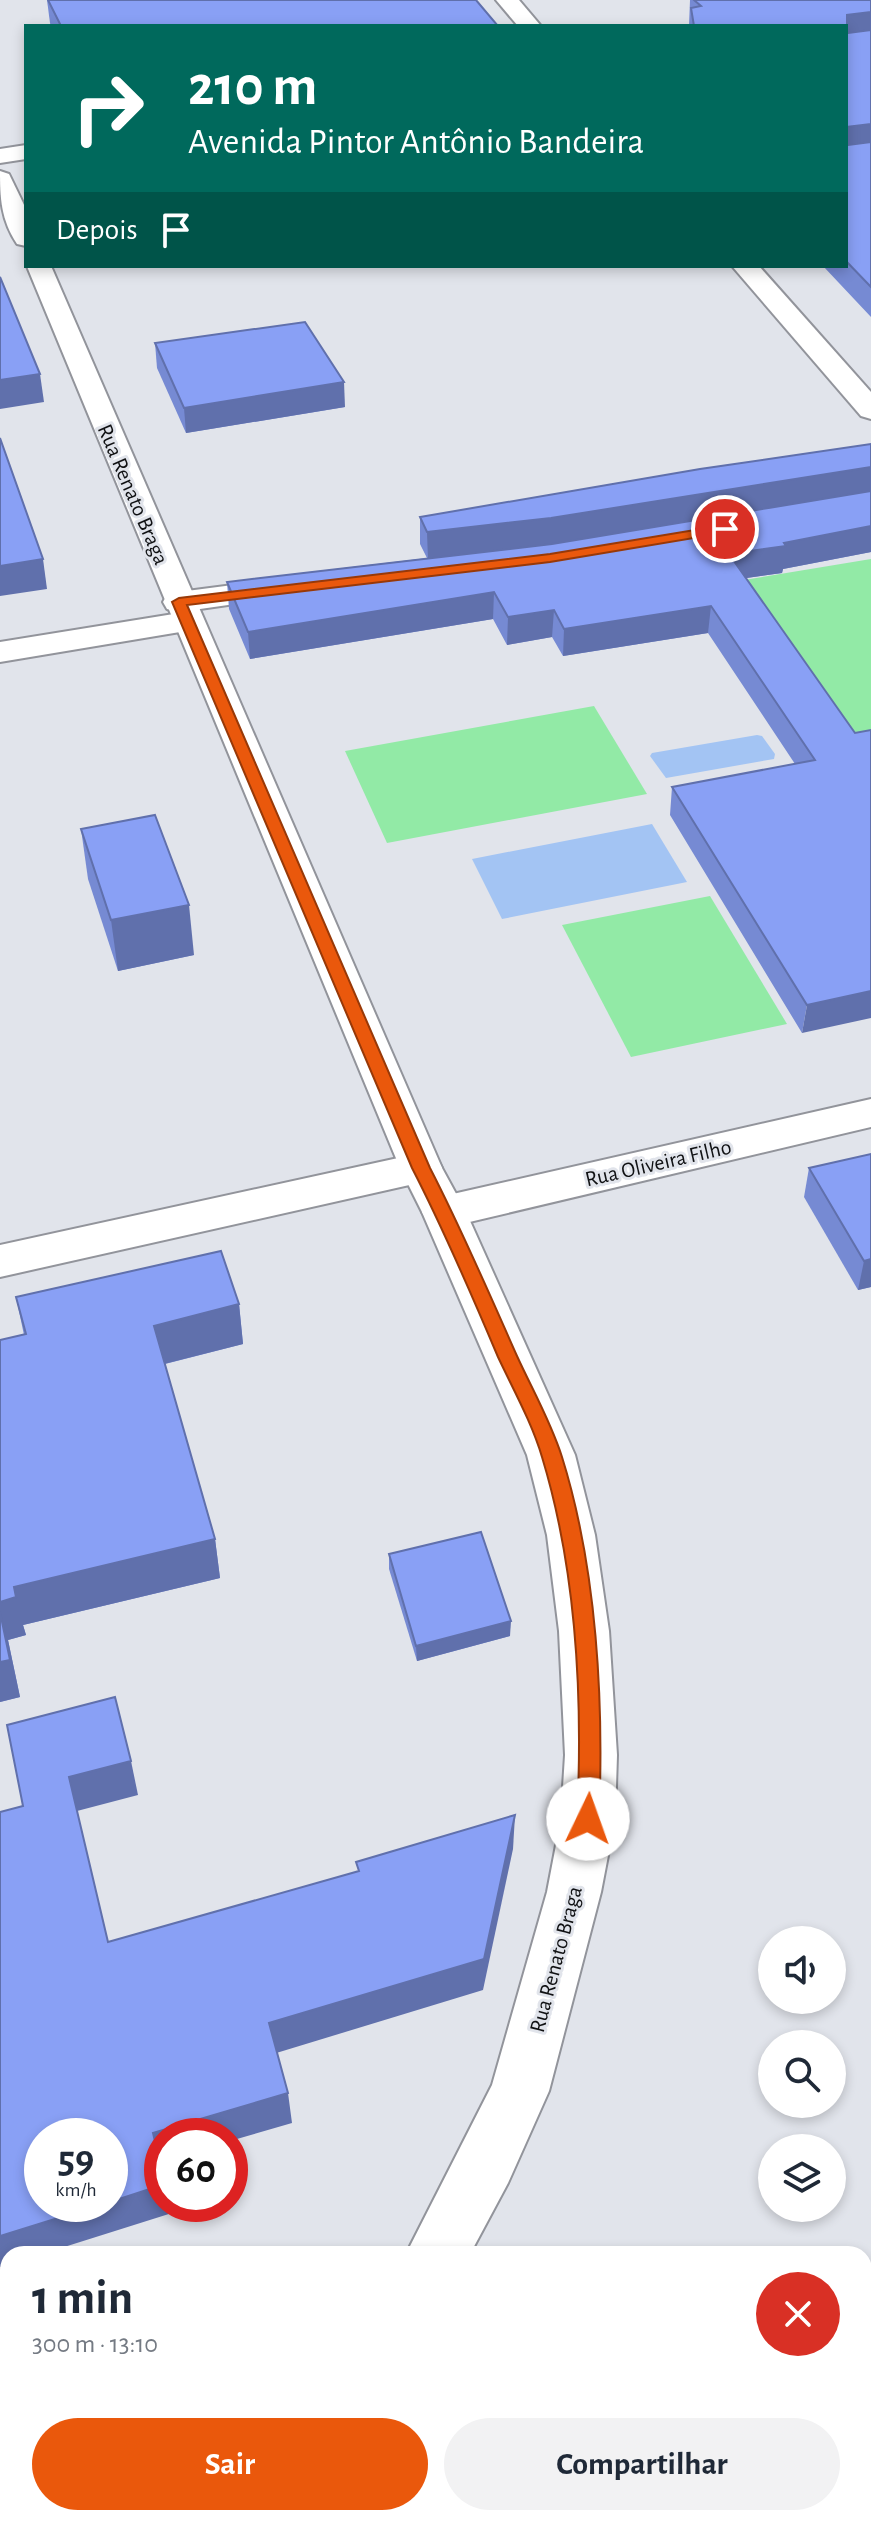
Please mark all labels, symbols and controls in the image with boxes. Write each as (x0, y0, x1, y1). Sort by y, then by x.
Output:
icon: right (56, 56, 160, 160)
text: 210 m (188, 59, 317, 115)
text: Avenida Pintor Antônio Bandeira (188, 124, 644, 160)
icon: arrive (154, 208, 198, 252)
text: Depois (56, 215, 138, 245)
street label: Rua Renato Braga (94, 421, 173, 568)
pin (691, 495, 759, 563)
icon: arrive (703, 507, 747, 551)
street label: Rua Oliveira Filho (583, 1135, 733, 1190)
position arrow (546, 1777, 630, 1861)
street label: Rua Renato Braga (526, 1884, 586, 2035)
map controls (758, 1926, 846, 2222)
button: sound (758, 1926, 846, 2014)
button: search (758, 2030, 846, 2118)
speed limit sign: 60 (144, 2118, 248, 2222)
button: layers (758, 2134, 846, 2222)
text: 59 (58, 2140, 94, 2180)
text: km/h (55, 2180, 97, 2200)
button: close (756, 2272, 840, 2356)
text: 1 min (32, 2275, 133, 2323)
text: 300 m · 13:10 (32, 2331, 158, 2357)
button: Sair (32, 2418, 428, 2510)
button: Compartilhar (444, 2418, 840, 2510)

